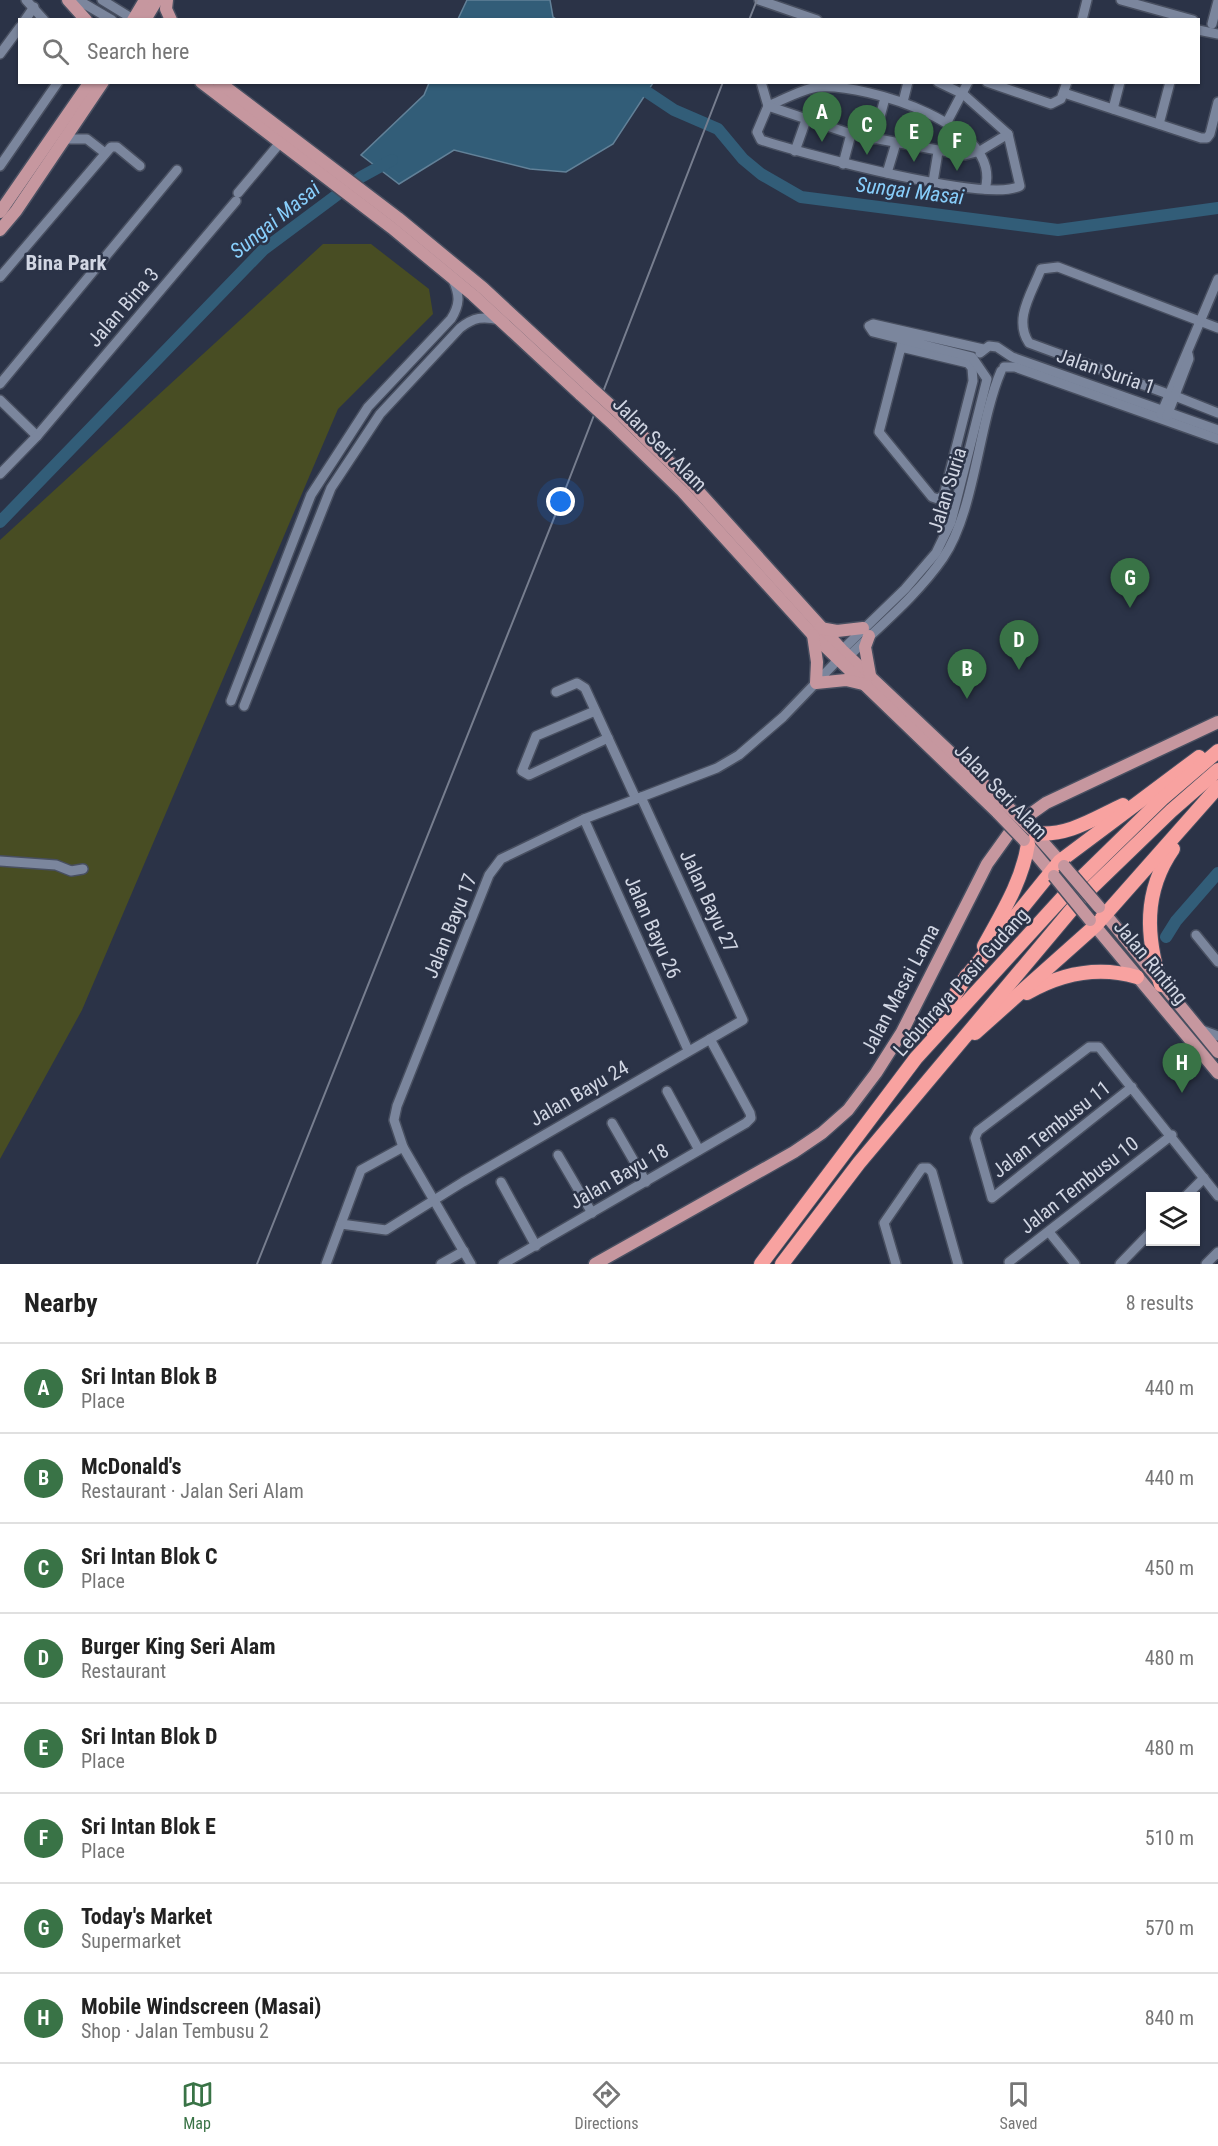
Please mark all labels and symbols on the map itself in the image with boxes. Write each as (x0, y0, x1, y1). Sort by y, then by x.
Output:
pin: A (802, 92, 842, 142)
pin: C (848, 106, 886, 155)
pin: E (894, 112, 934, 162)
pin: F (938, 122, 976, 171)
water label: Sungai Masai (855, 172, 966, 210)
water label: Sungai Masai (225, 176, 325, 263)
district label: Bina Park (26, 251, 107, 275)
street label: Jalan Bina 3 (82, 263, 164, 351)
street label: Jalan Suria 1 (1054, 343, 1158, 399)
street label: Jalan Seri Alam (608, 392, 712, 496)
street label: Jalan Suria (923, 444, 971, 536)
your location (546, 487, 575, 516)
pin: G (1110, 558, 1150, 608)
pin: D (1000, 620, 1038, 670)
pin: B (948, 650, 986, 699)
street label: Jalan Seri Alam (949, 738, 1053, 844)
street label: Jalan Bayu 27 (675, 846, 743, 956)
street label: Jalan Bayu 17 (418, 870, 482, 982)
street label: Jalan Bayu 26 (620, 872, 686, 982)
street label: Lebuhraya Pasir Gudang (888, 903, 1034, 1061)
street label: Jalan Rinting (1109, 915, 1193, 1009)
street label: Jalan Masai Lama (856, 920, 944, 1058)
pin: H (1162, 1044, 1202, 1093)
street label: Jalan Bayu 24 (525, 1055, 633, 1131)
street label: Jalan Tembusu 11 (987, 1075, 1115, 1183)
street label: Jalan Tembusu 10 (1015, 1131, 1143, 1239)
street label: Jalan Bayu 18 (565, 1138, 673, 1214)

